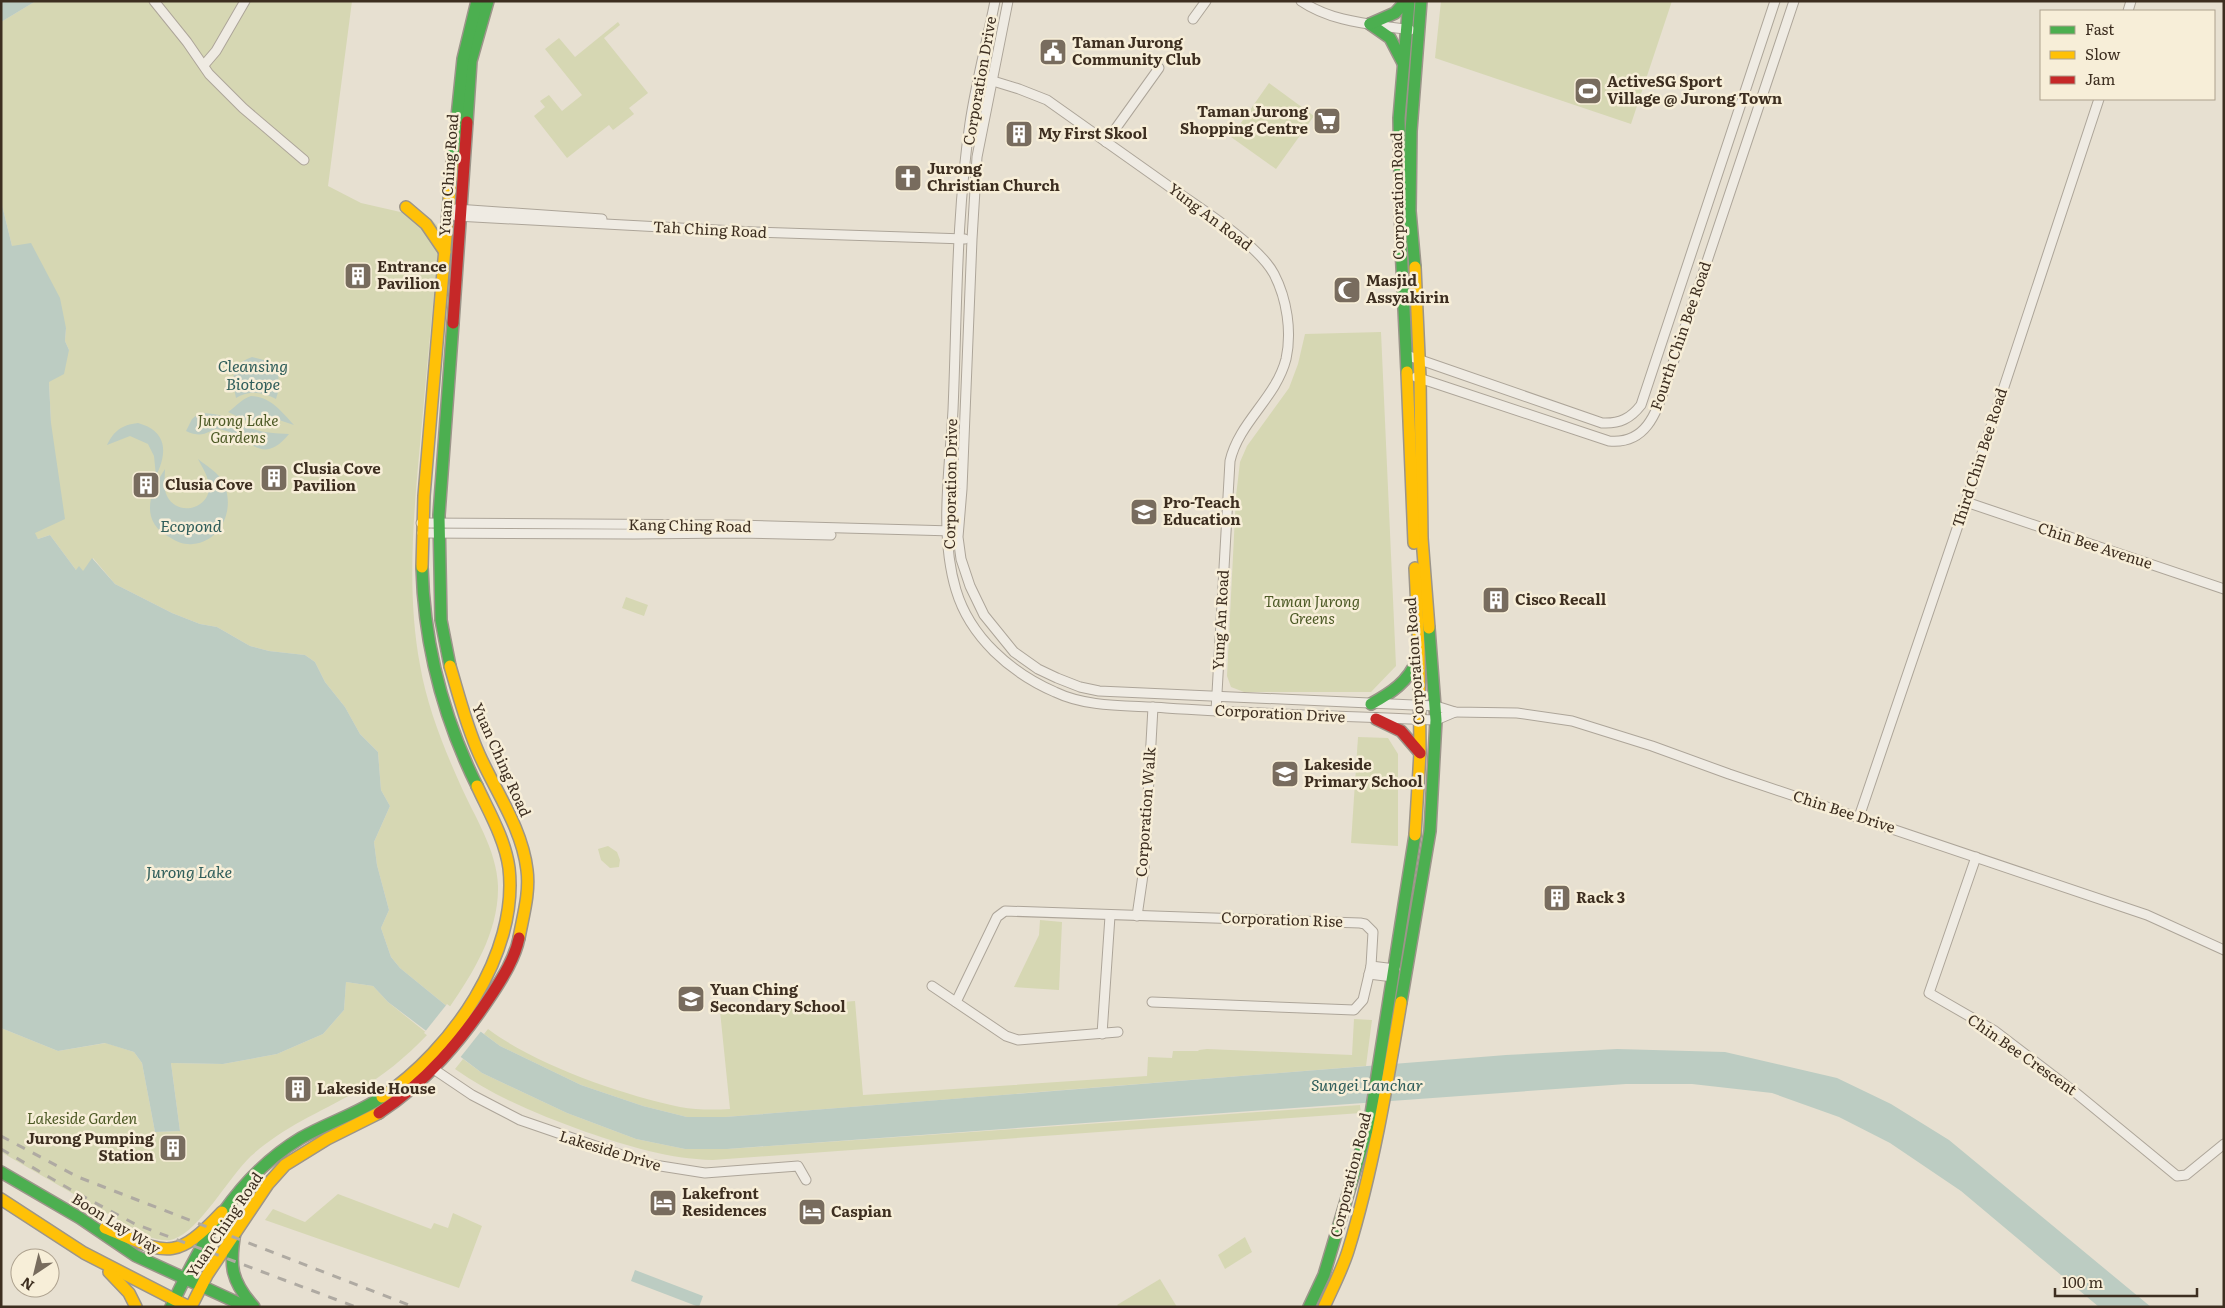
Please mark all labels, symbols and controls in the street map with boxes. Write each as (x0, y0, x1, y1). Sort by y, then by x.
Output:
legend (2040, 10, 2215, 100)
street label: Corporation Drive (956, 14, 1001, 147)
text: Fast (2085, 17, 2114, 40)
place label: Taman Jurong Community Club (1072, 30, 1201, 70)
public building icon: Taman Jurong Community Club (1038, 37, 1068, 67)
text: Slow (2085, 42, 2120, 65)
text: Jam (2085, 67, 2116, 90)
place label: ActiveSG Sport Village @ Jurong Town (1607, 69, 1783, 109)
sports icon: ActiveSG Sport Village @ Jurong Town (1573, 76, 1603, 106)
place label: Taman Jurong Shopping Centre (1180, 99, 1309, 139)
supermarket icon: Taman Jurong Shopping Centre (1312, 106, 1342, 136)
street label: Yuan Ching Road (432, 113, 463, 237)
building icon: My First Skool (1004, 119, 1034, 149)
place label: My First Skool (1038, 121, 1148, 144)
street label: Corporation Road (1384, 132, 1409, 260)
place label: Jurong Christian Church (927, 156, 1060, 196)
church icon: Jurong Christian Church (893, 163, 923, 193)
street label: Yung An Road (1164, 176, 1258, 255)
street label: Tah Ching Road (653, 214, 768, 243)
place label: Entrance Pavilion (377, 254, 447, 294)
street label: Fourth Chin Bee Road (1643, 258, 1716, 413)
building icon: Entrance Pavilion (343, 261, 373, 291)
place label: Masjid Assyakirin (1366, 268, 1450, 308)
mosque icon: Masjid Assyakirin (1332, 275, 1362, 305)
water label: Cleansing Biotope (218, 353, 288, 395)
street label: Third Chin Bee Road (1945, 385, 2012, 530)
park label: Jurong Lake Gardens (198, 408, 278, 448)
street label: Corporation Drive (937, 418, 962, 550)
place label: Clusia Cove Pavilion (293, 456, 381, 496)
building icon: Clusia Cove Pavilion (259, 463, 289, 493)
building icon: Clusia Cove (131, 470, 161, 500)
place label: Clusia Cove (165, 472, 253, 495)
place label: Pro-Teach Education (1163, 490, 1241, 530)
school or university icon: Pro-Teach Education (1129, 497, 1159, 527)
street label: Kang Ching Road (628, 512, 752, 537)
water label: Ecopond (160, 513, 223, 537)
street label: Chin Bee Avenue (2035, 515, 2156, 574)
street label: Yung An Road (1205, 569, 1234, 671)
building icon: Cisco Recall (1481, 585, 1511, 615)
place label: Cisco Recall (1515, 587, 1607, 610)
park label: Taman Jurong Greens (1264, 589, 1360, 629)
street label: Corporation Road (1398, 597, 1429, 726)
street label: Corporation Drive (1214, 698, 1346, 727)
street label: Yuan Ching Road (467, 699, 538, 820)
street label: Corporation Walk (1129, 745, 1161, 877)
place label: Lakeside Primary School (1304, 752, 1423, 792)
school or university icon: Lakeside Primary School (1270, 759, 1300, 789)
street label: Chin Bee Drive (1790, 783, 1899, 838)
water label: Jurong Lake (146, 859, 232, 883)
building icon: Rack 3 (1542, 883, 1572, 913)
place label: Rack 3 (1576, 885, 1625, 908)
street label: Corporation Rise (1221, 905, 1344, 932)
place label: Yuan Ching Secondary School (710, 977, 846, 1017)
school or university icon: Yuan Ching Secondary School (676, 984, 706, 1014)
street label: Chin Bee Crescent (1963, 1007, 2082, 1100)
water label: Sungei Lanchar (1311, 1072, 1423, 1096)
building icon: Lakeside House (283, 1074, 313, 1104)
place label: Lakeside House (317, 1076, 436, 1099)
park label: Lakeside Garden (27, 1106, 137, 1129)
street label: Corporation Road (1323, 1110, 1376, 1239)
street label: Lakeside Drive (557, 1123, 664, 1176)
place label: Jurong Pumping Station (26, 1126, 155, 1166)
building icon: Jurong Pumping Station (158, 1133, 188, 1163)
street label: Yuan Ching Road (180, 1167, 268, 1282)
place label: Lakefront Residences (682, 1181, 767, 1221)
street label: Boon Lay Way (68, 1186, 166, 1259)
hotel icon: Lakefront Residences (648, 1188, 678, 1218)
hotel icon: Caspian (797, 1197, 827, 1227)
place label: Caspian (831, 1199, 893, 1222)
north arrow (10, 1248, 60, 1298)
scale bar (2055, 1266, 2198, 1298)
text: 100 m (2062, 1270, 2103, 1293)
text: N (16, 1273, 38, 1296)

